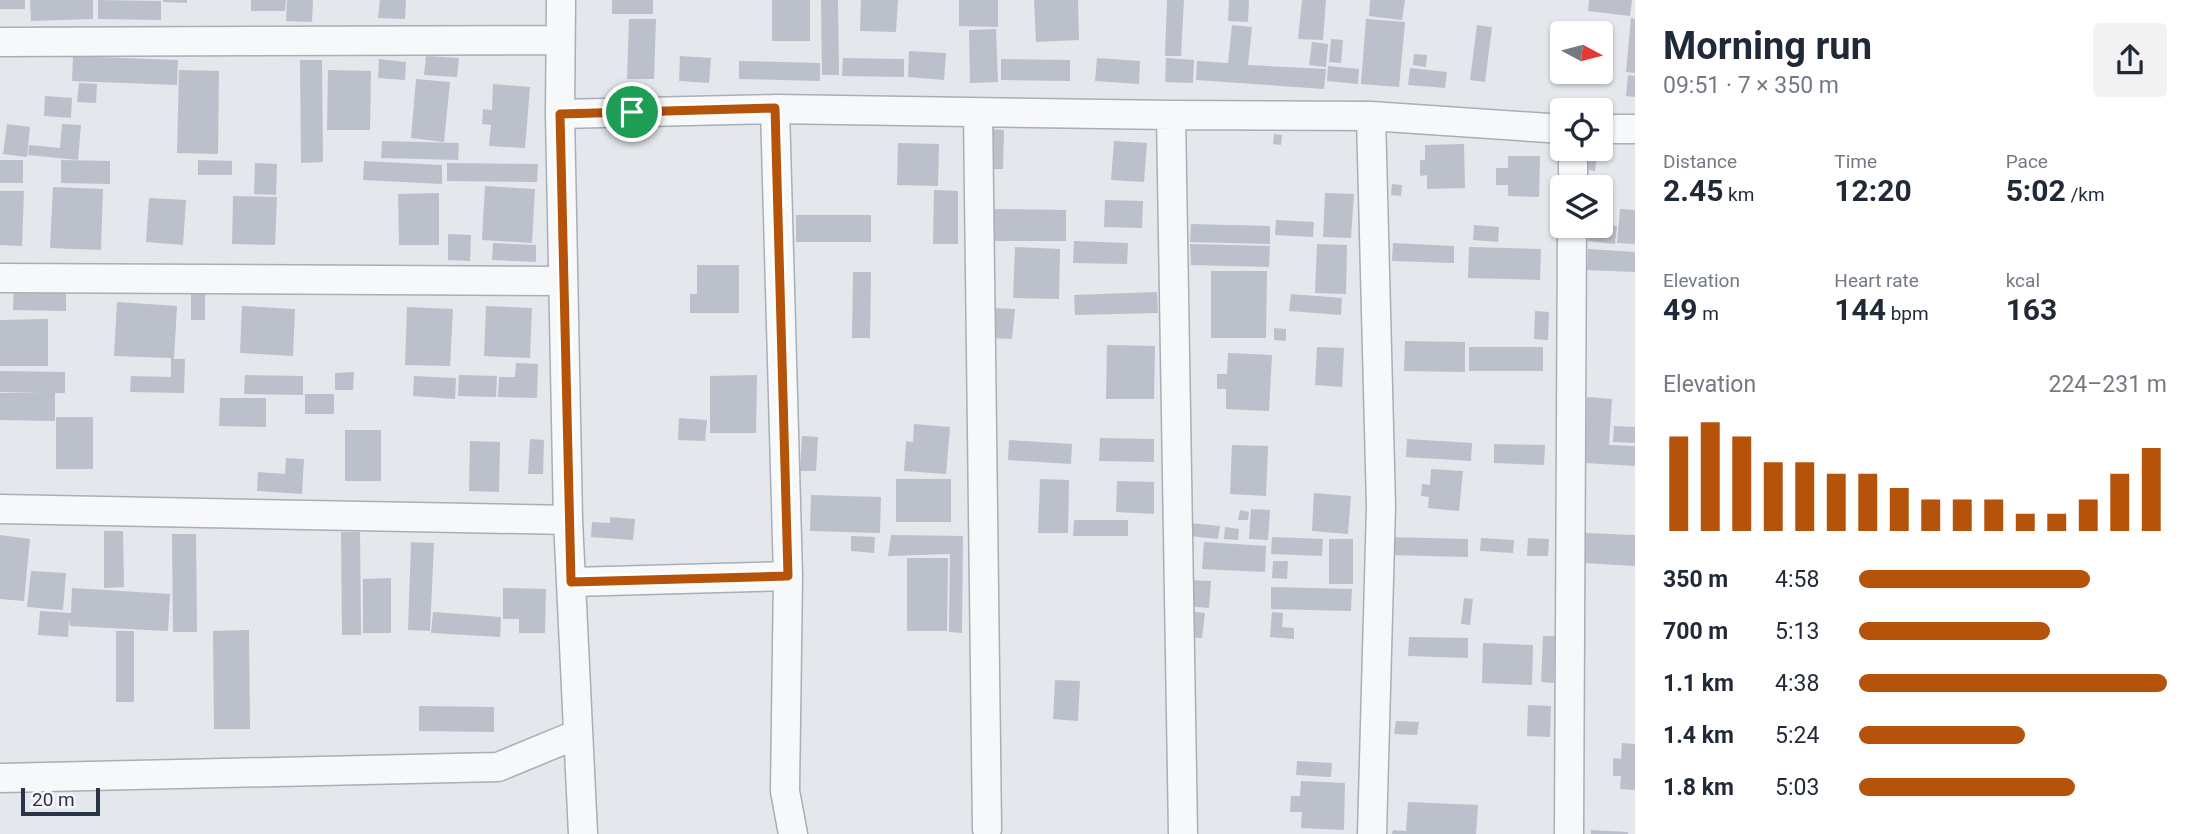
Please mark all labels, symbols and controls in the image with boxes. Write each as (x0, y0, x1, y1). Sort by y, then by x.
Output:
north arrow (1550, 21, 1614, 84)
map controls (1550, 21, 1613, 238)
button: share (2093, 23, 2167, 97)
text: Morning run (1663, 24, 1872, 68)
text: 09:51 · 7 × 350 m (1663, 72, 1839, 99)
pin (602, 82, 662, 142)
icon: arrive (613, 93, 651, 131)
button: locate (1550, 98, 1613, 161)
text: Distance (1663, 150, 1737, 173)
text: Time (1834, 150, 1877, 173)
text: Pace (2006, 150, 2048, 173)
text: 2.45 (1663, 173, 1723, 208)
text: 12:20 (1834, 173, 1912, 208)
text: 5:02 (2006, 173, 2066, 208)
button: layers (1550, 175, 1613, 238)
text: km (1723, 183, 1754, 206)
text: /km (2066, 183, 2105, 206)
text: Elevation (1663, 269, 1740, 292)
text: Heart rate (1834, 269, 1919, 292)
text: kcal (2006, 269, 2040, 292)
text: 49 (1663, 292, 1697, 327)
text: 144 (1834, 292, 1886, 327)
text: 163 (2006, 292, 2057, 327)
text: m (1697, 302, 1719, 325)
text: bpm (1886, 302, 1929, 325)
text: Elevation (1663, 371, 1756, 398)
text: 224–231 m (2048, 371, 2167, 398)
text: 350 m (1663, 566, 1728, 593)
text: 4:58 (1775, 566, 1819, 593)
text: 700 m (1663, 618, 1728, 645)
text: 5:13 (1775, 618, 1819, 645)
text: 1.1 km (1663, 670, 1734, 697)
text: 4:38 (1775, 670, 1819, 697)
text: 1.4 km (1663, 722, 1734, 749)
text: 5:24 (1775, 722, 1819, 749)
text: 1.8 km (1663, 774, 1734, 801)
text: 5:03 (1775, 774, 1819, 801)
scale bar (21, 785, 100, 817)
text: 20 m (32, 788, 75, 811)

